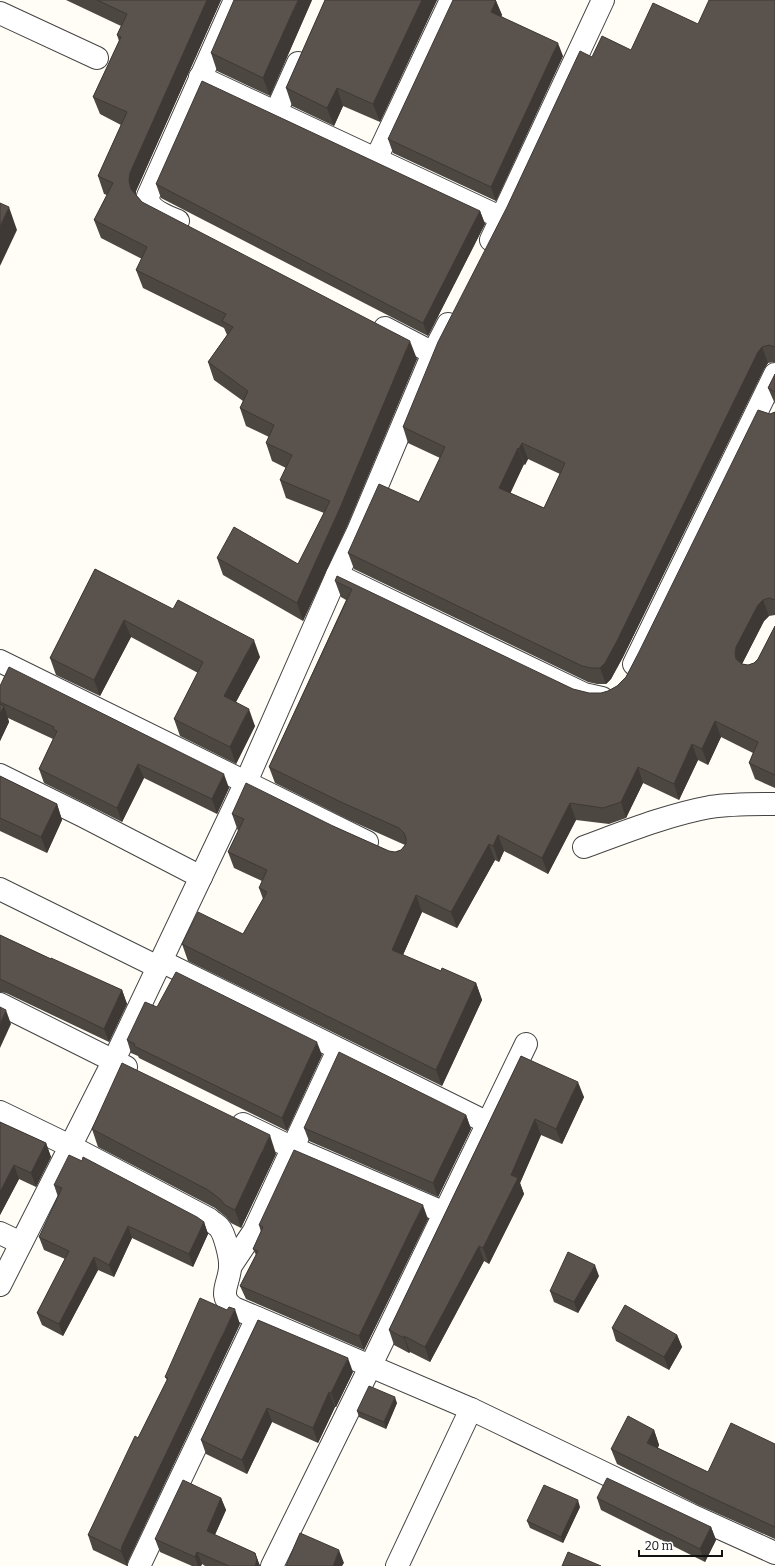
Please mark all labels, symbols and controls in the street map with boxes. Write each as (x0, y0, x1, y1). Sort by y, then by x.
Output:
scale bar (639, 1532, 722, 1558)
text: 20 m (645, 1539, 674, 1553)

